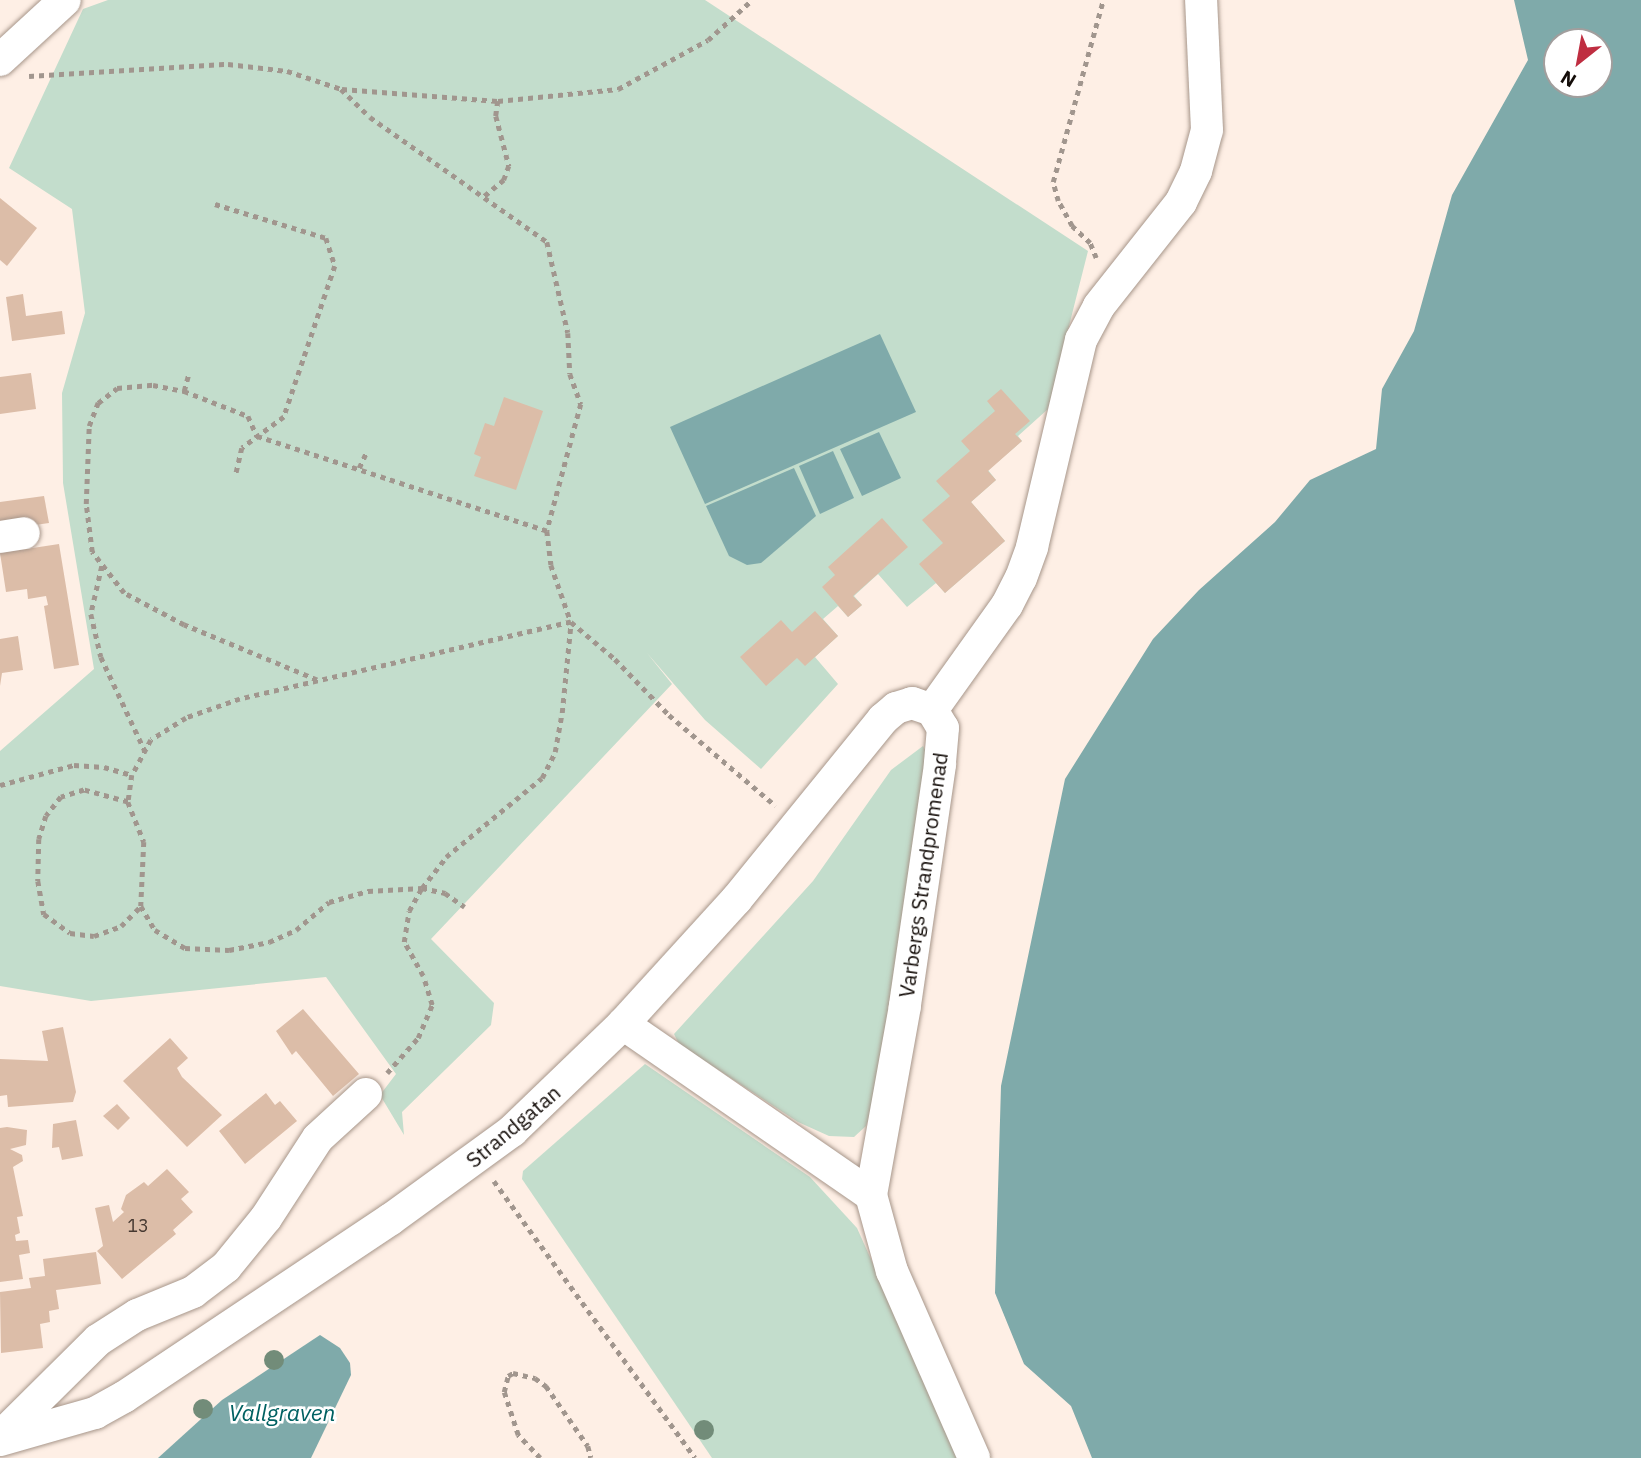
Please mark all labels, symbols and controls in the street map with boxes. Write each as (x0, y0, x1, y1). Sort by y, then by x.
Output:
north arrow (1543, 28, 1613, 98)
text: N (1556, 65, 1580, 93)
street label: Varbergs Strandpromenad (893, 751, 953, 999)
street label: Strandgatan (461, 1079, 565, 1173)
house number: 13 (127, 1215, 149, 1237)
water label: Vallgraven (228, 1398, 336, 1426)

